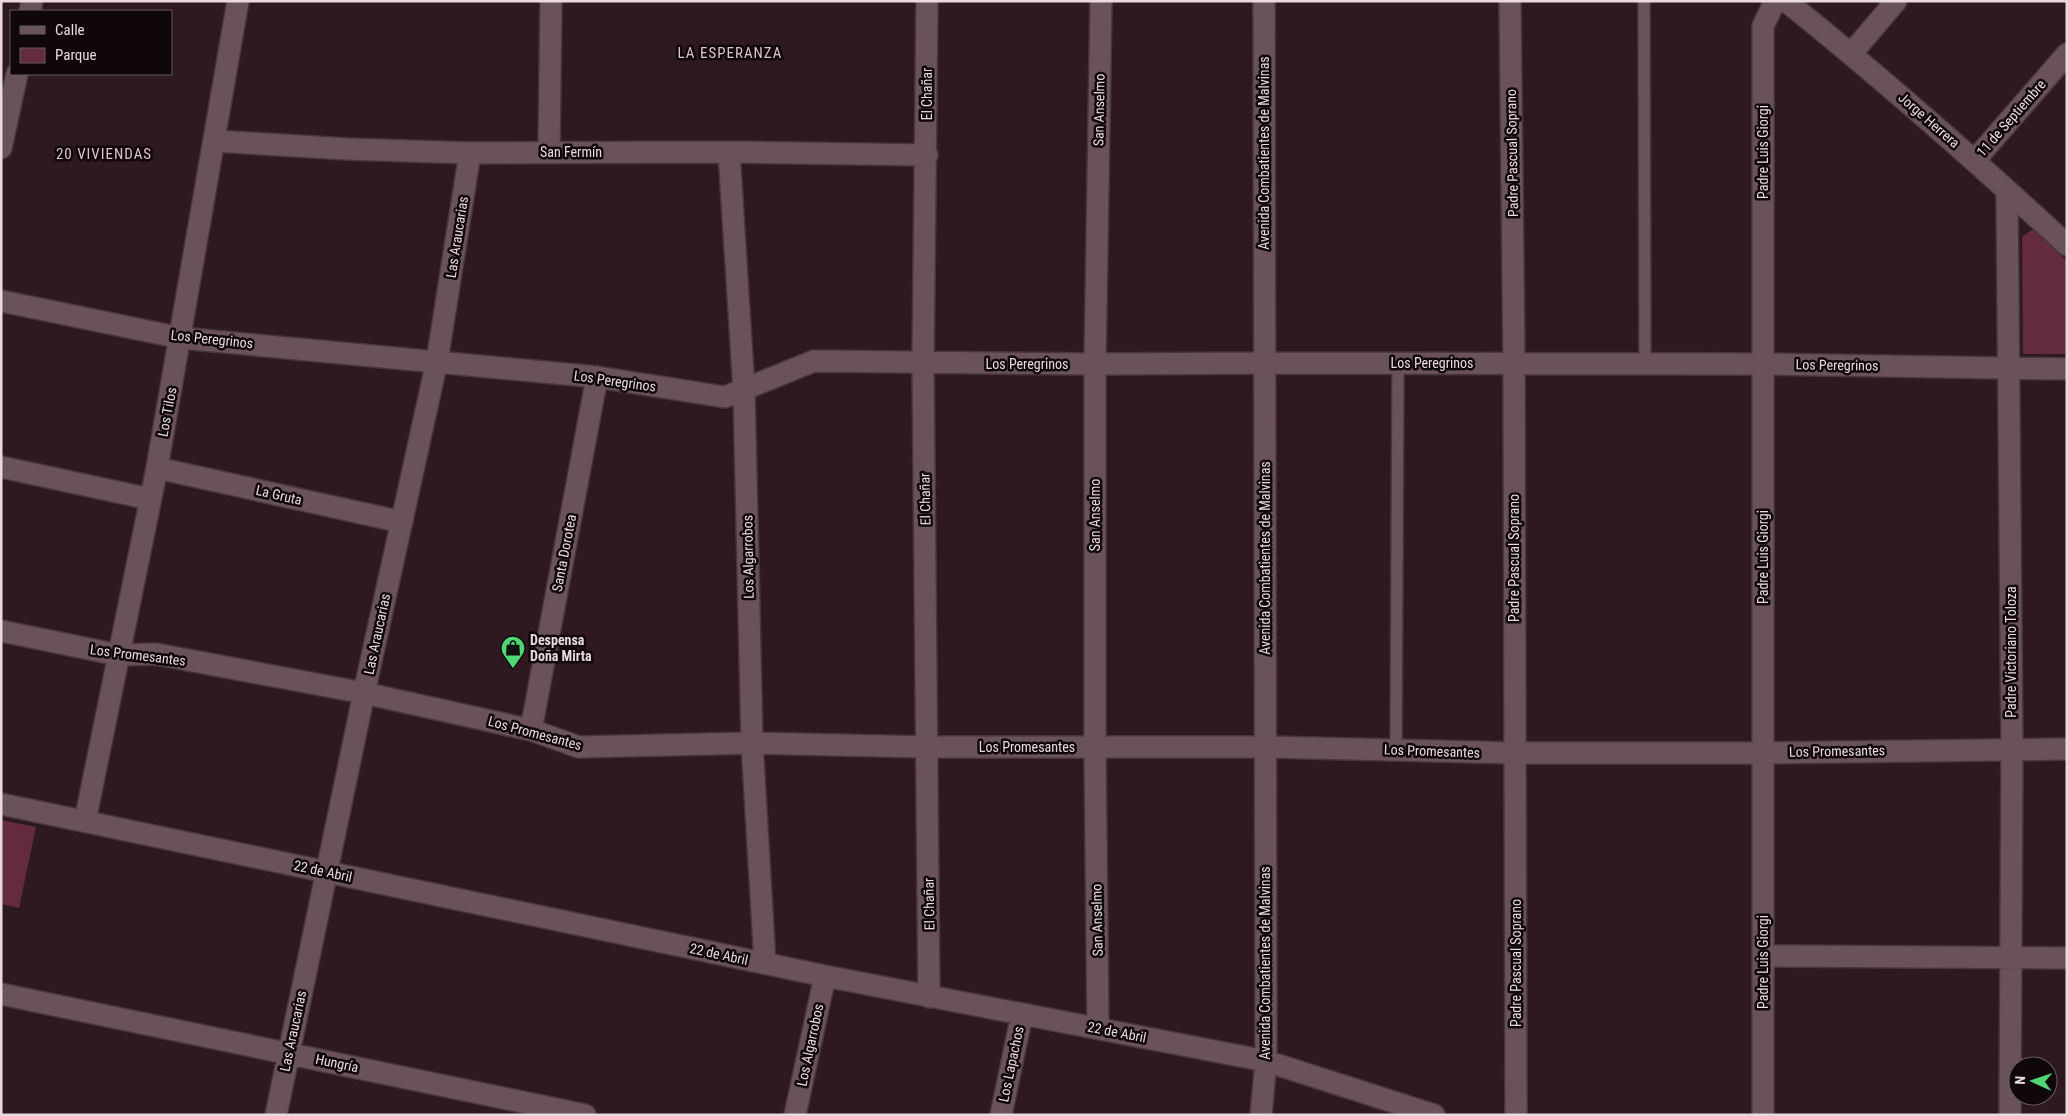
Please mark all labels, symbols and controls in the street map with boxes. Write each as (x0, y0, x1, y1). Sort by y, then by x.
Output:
legend (10, 10, 172, 75)
text: Calle (55, 21, 85, 39)
district label: LA ESPERANZA (678, 44, 782, 62)
text: Parque (55, 46, 97, 64)
street label: Avenida Combatientes de Malvinas (1256, 56, 1272, 250)
street label: El Chañar (919, 68, 935, 120)
street label: San Anselmo (1090, 74, 1108, 146)
street label: 11 de Septiembre (1973, 76, 2049, 160)
street label: Padre Pascual Soprano (1503, 89, 1521, 217)
street label: Jorge Herrera (1895, 89, 1963, 151)
street label: Padre Luis Giorgi (1755, 105, 1771, 199)
street label: San Fermín (540, 144, 602, 160)
district label: 20 VIVIENDAS (56, 145, 152, 163)
street label: Las Araucarias (443, 195, 471, 279)
street label: Los Peregrinos (170, 327, 254, 351)
street label: Los Peregrinos (1391, 355, 1473, 371)
street label: Los Peregrinos (986, 356, 1068, 372)
street label: Los Peregrinos (1795, 356, 1879, 374)
street label: Los Peregrinos (573, 367, 657, 395)
street label: Los Tilos (154, 386, 180, 438)
street label: Avenida Combatientes de Malvinas (1257, 461, 1273, 655)
street label: El Chañar (917, 473, 933, 525)
street label: San Anselmo (1087, 479, 1103, 551)
street label: La Gruta (254, 482, 304, 508)
street label: Padre Pascual Soprano (1506, 494, 1522, 622)
street label: Padre Luis Giorgi (1755, 510, 1771, 604)
street label: Santa Dorotea (549, 513, 579, 593)
street label: Los Algarrobos (739, 515, 757, 599)
street label: Padre Victoriano Toloza (2003, 586, 2019, 718)
street label: Las Araucarias (361, 592, 393, 676)
place label: Despensa Doña Mirta (530, 632, 592, 664)
shop icon: Despensa Doña Mirta (500, 635, 526, 669)
street label: Los Promesantes (89, 641, 187, 669)
street label: Los Promesantes (486, 713, 584, 753)
street label: Los Promesantes (979, 739, 1075, 755)
street label: Los Promesantes (1384, 741, 1480, 761)
street label: Los Promesantes (1789, 742, 1885, 760)
street label: 22 de Abril (292, 857, 354, 885)
street label: Avenida Combatientes de Malvinas (1257, 866, 1273, 1060)
street label: El Chañar (921, 878, 937, 930)
street label: San Anselmo (1088, 884, 1106, 956)
street label: Padre Pascual Soprano (1508, 899, 1524, 1027)
street label: Padre Luis Giorgi (1755, 915, 1771, 1009)
street label: 22 de Abril (688, 940, 750, 968)
street label: Las Araucarias (277, 989, 309, 1073)
street label: Los Algarrobos (793, 1002, 827, 1088)
street label: 22 de Abril (1086, 1018, 1148, 1046)
street label: Los Lapachos (995, 1025, 1027, 1103)
street label: Hungría (314, 1051, 360, 1075)
north arrow (2008, 1056, 2058, 1106)
text: N (2012, 1076, 2028, 1085)

